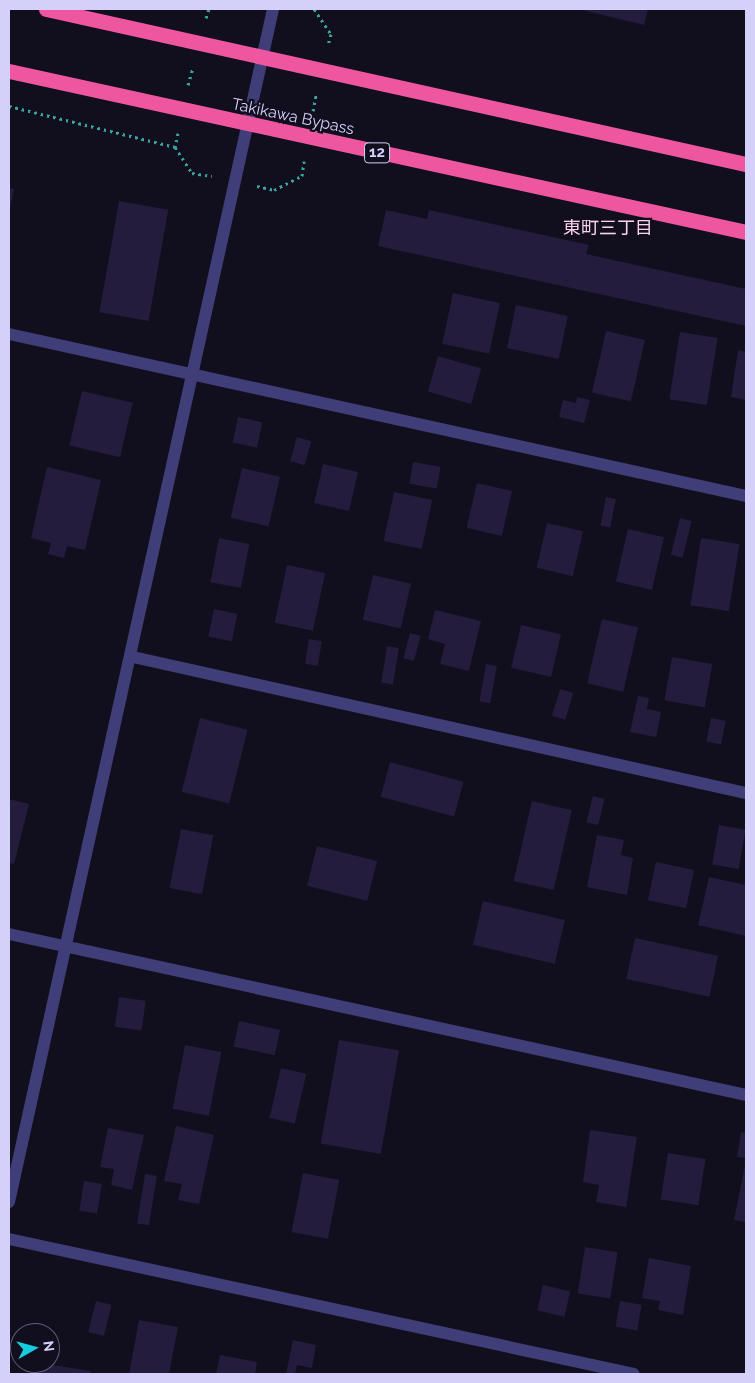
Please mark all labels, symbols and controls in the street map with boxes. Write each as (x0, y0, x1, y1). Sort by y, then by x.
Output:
street label: Takikawa Bypass (230, 95, 356, 139)
road number: 12 (363, 140, 391, 166)
district label: 東町三丁目 (563, 217, 653, 239)
north arrow (10, 1323, 60, 1373)
text: N (40, 1340, 57, 1353)

